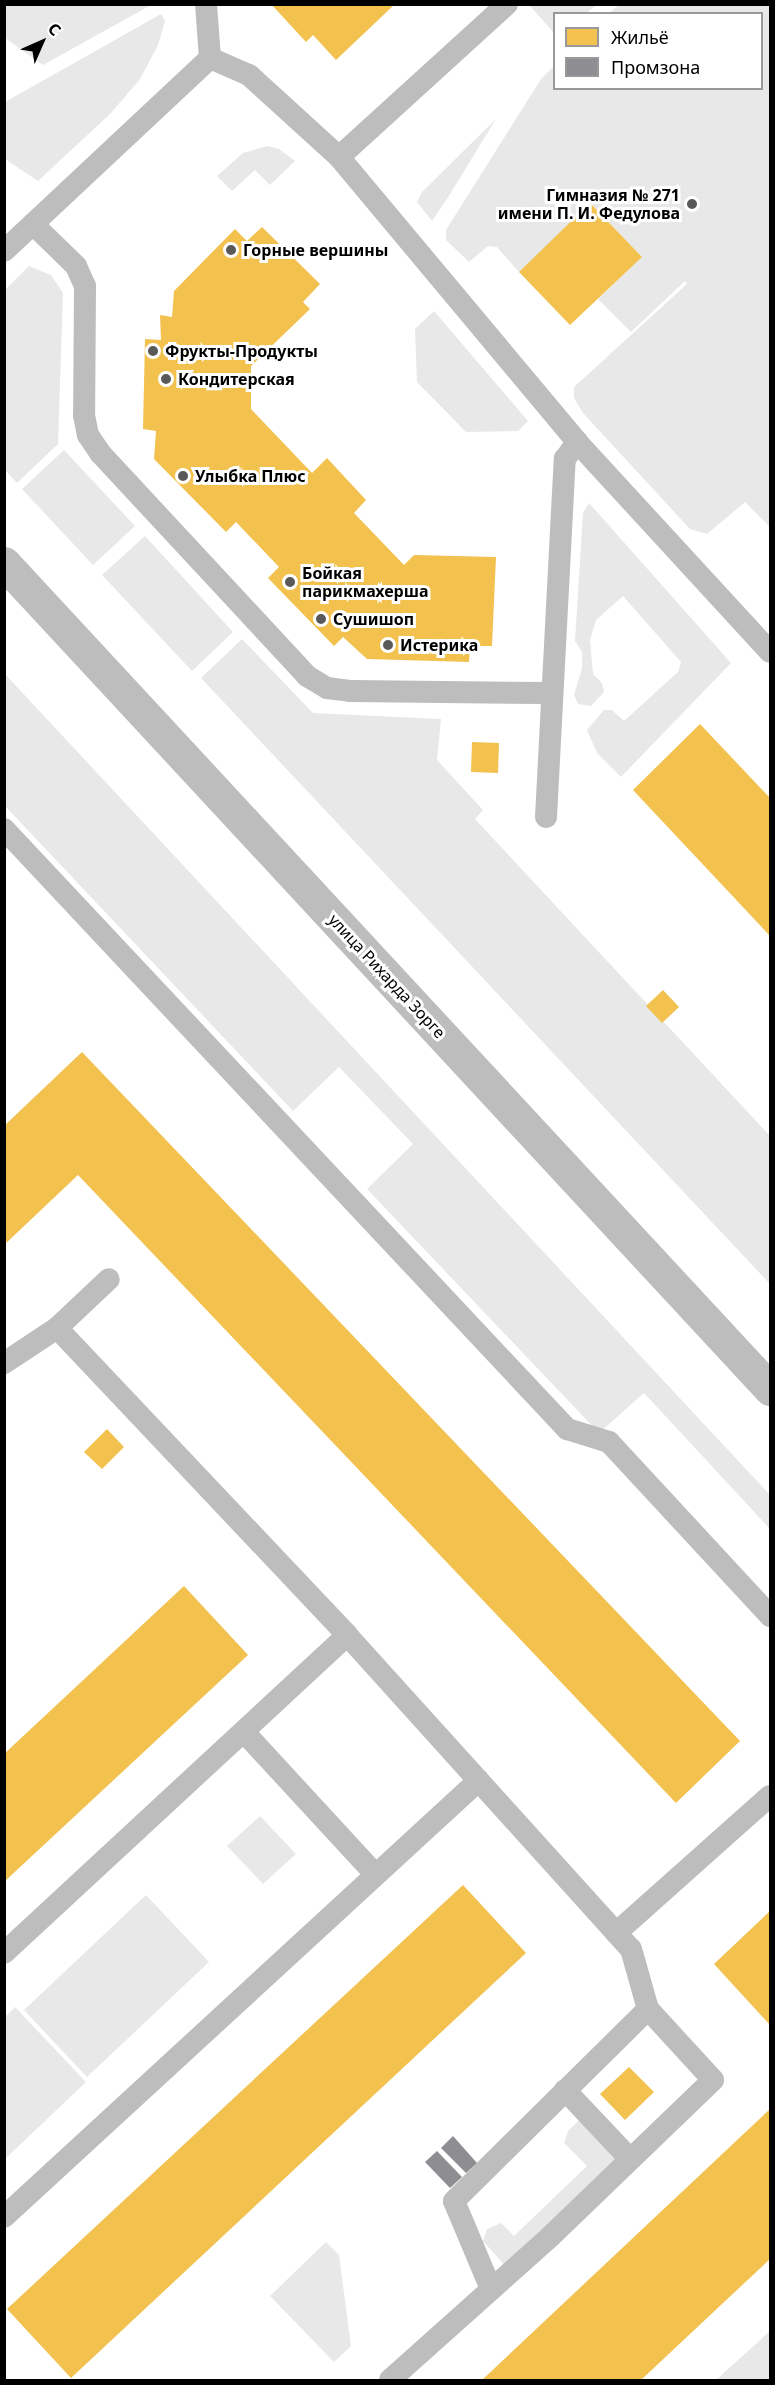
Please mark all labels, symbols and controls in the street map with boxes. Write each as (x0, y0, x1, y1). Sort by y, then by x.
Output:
north arrow (12, 12, 72, 72)
legend (553, 12, 763, 90)
text: С (43, 18, 66, 41)
text: Жильё (611, 25, 669, 49)
text: Промзона (611, 55, 700, 79)
place label: Гимназия № 271 имени П. И. Федулова (498, 185, 680, 223)
marker: Гимназия № 271 имени П. И. Федулова (685, 197, 699, 211)
place label: Горные вершины (243, 240, 388, 260)
marker: Горные вершины (224, 243, 238, 257)
place label: Фрукты-Продукты (165, 341, 318, 361)
marker: Фрукты-Продукты (146, 344, 160, 358)
place label: Кондитерская (178, 369, 295, 389)
marker: Кондитерская (159, 372, 173, 386)
place label: Улыбка Плюс (195, 466, 306, 486)
marker: Улыбка Плюс (176, 469, 190, 483)
place label: Бойкая парикмахерша (302, 563, 429, 601)
marker: Бойкая парикмахерша (283, 575, 297, 589)
place label: Сушишоп (333, 609, 414, 629)
marker: Сушишоп (314, 612, 328, 626)
place label: Истерика (400, 635, 478, 655)
marker: Истерика (381, 638, 395, 652)
street label: улица Рихарда Зорге (325, 910, 449, 1042)

